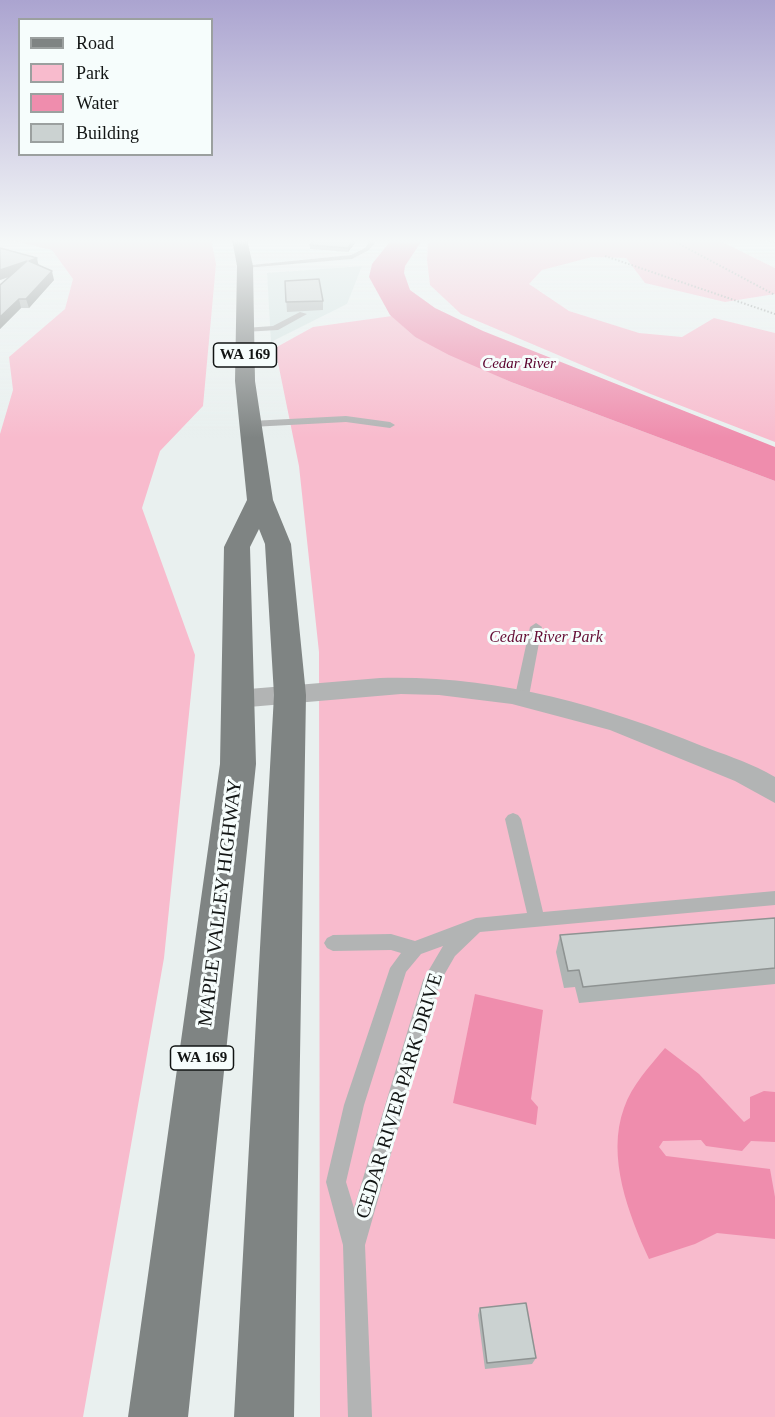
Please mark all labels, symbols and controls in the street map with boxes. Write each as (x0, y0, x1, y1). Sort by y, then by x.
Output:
legend (18, 18, 213, 156)
text: Road (76, 33, 114, 53)
text: Park (76, 63, 109, 83)
text: Water (76, 93, 119, 113)
text: Building (76, 123, 139, 143)
road number: WA 169 (214, 343, 276, 367)
water label: Cedar River (482, 355, 556, 373)
park label: Cedar River Park (489, 628, 603, 648)
street label: MAPLE VALLEY HIGHWAY (194, 778, 248, 1028)
street label: CEDAR RIVER PARK DRIVE (351, 970, 449, 1222)
road number: WA 169 (170, 1046, 234, 1070)

